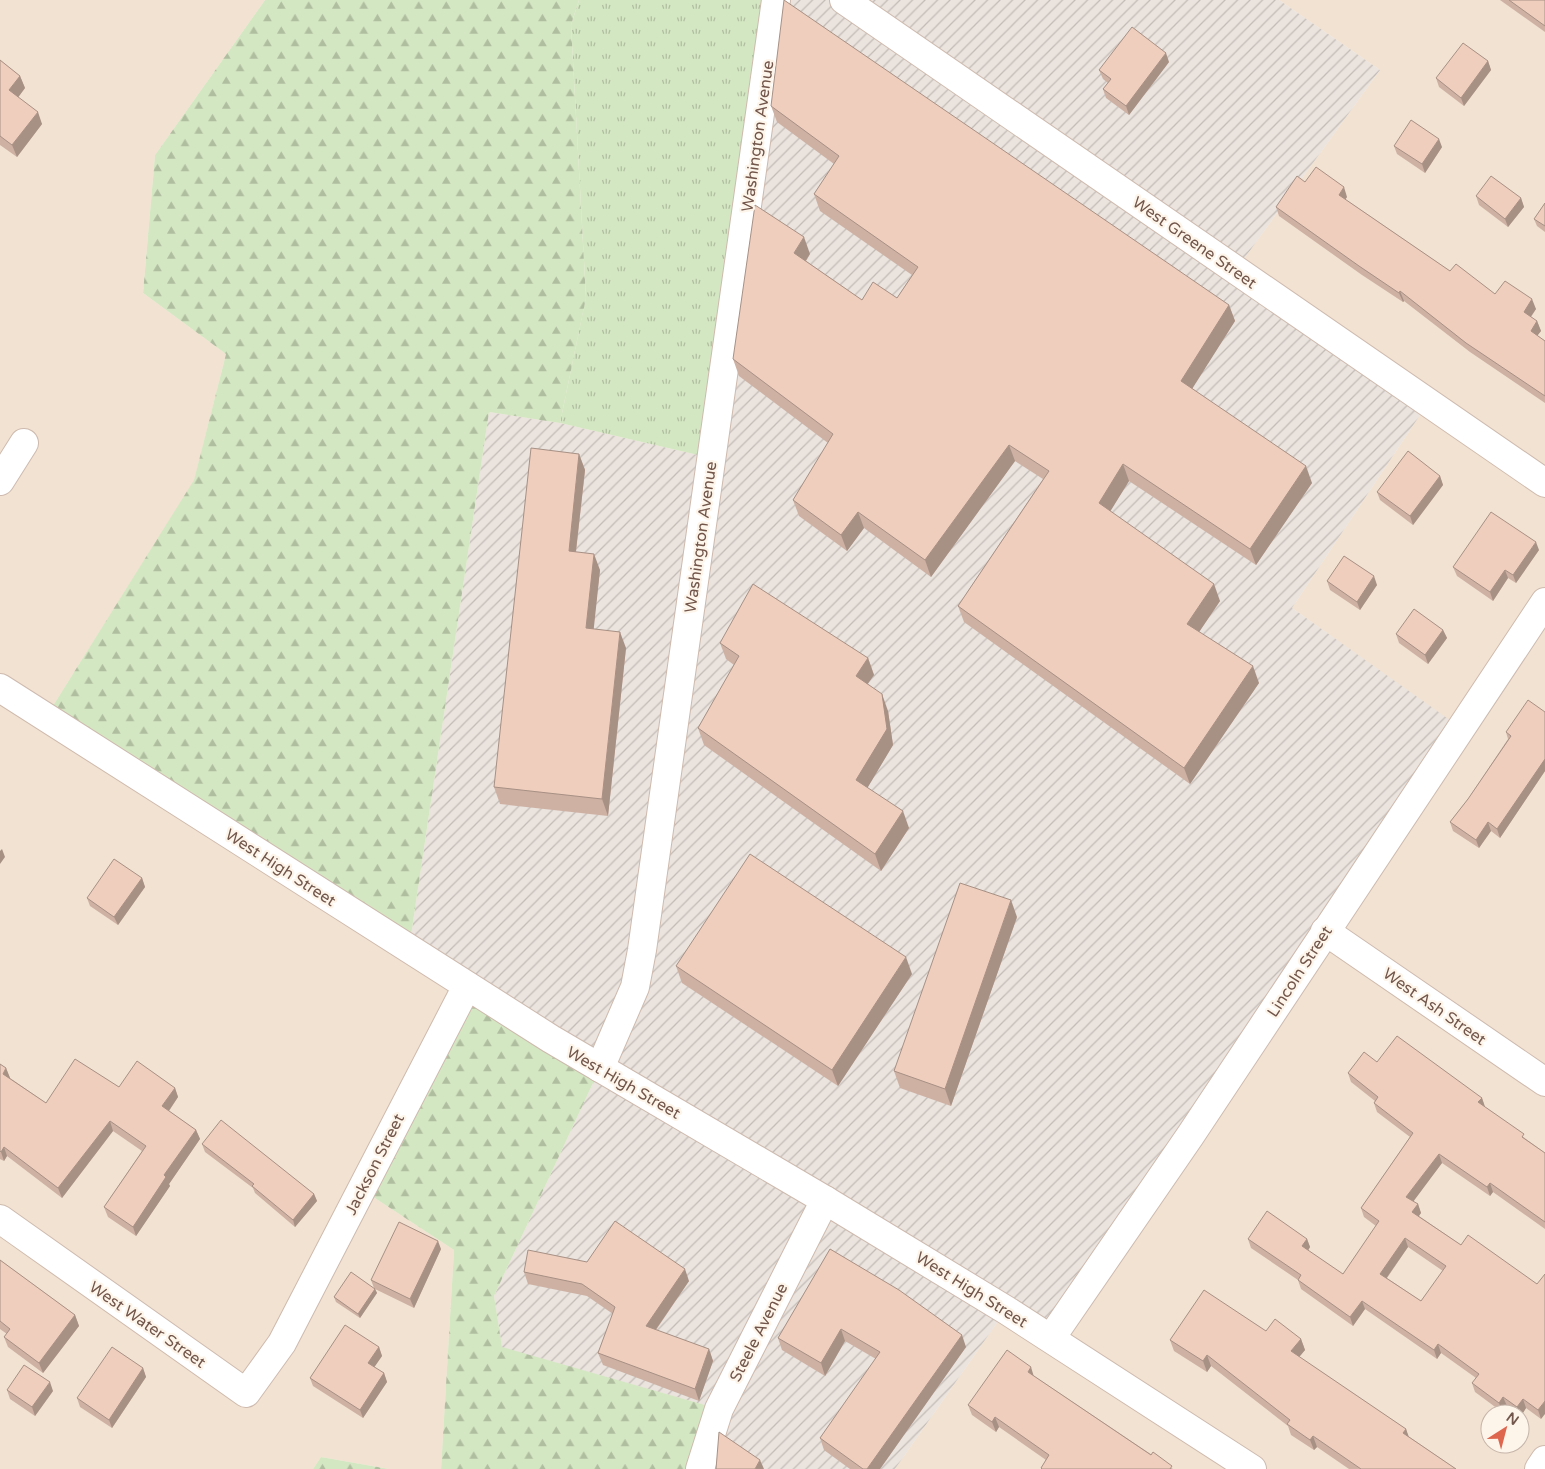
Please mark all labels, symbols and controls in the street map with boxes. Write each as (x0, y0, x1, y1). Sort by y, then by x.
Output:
street label: Washington Avenue (737, 59, 779, 213)
street label: West Greene Street (1128, 192, 1260, 293)
street label: Washington Avenue (680, 460, 722, 614)
street label: West High Street (221, 825, 340, 911)
street label: Lincoln Street (1263, 922, 1337, 1021)
street label: West Ash Street (1379, 964, 1490, 1050)
street label: West High Street (563, 1042, 684, 1124)
street label: Jackson Street (341, 1111, 409, 1218)
street label: West High Street (912, 1247, 1031, 1332)
street label: West Water Street (85, 1277, 210, 1373)
street label: Steele Avenue (725, 1280, 792, 1385)
north arrow (1480, 1404, 1530, 1454)
text: N (1503, 1409, 1522, 1429)

